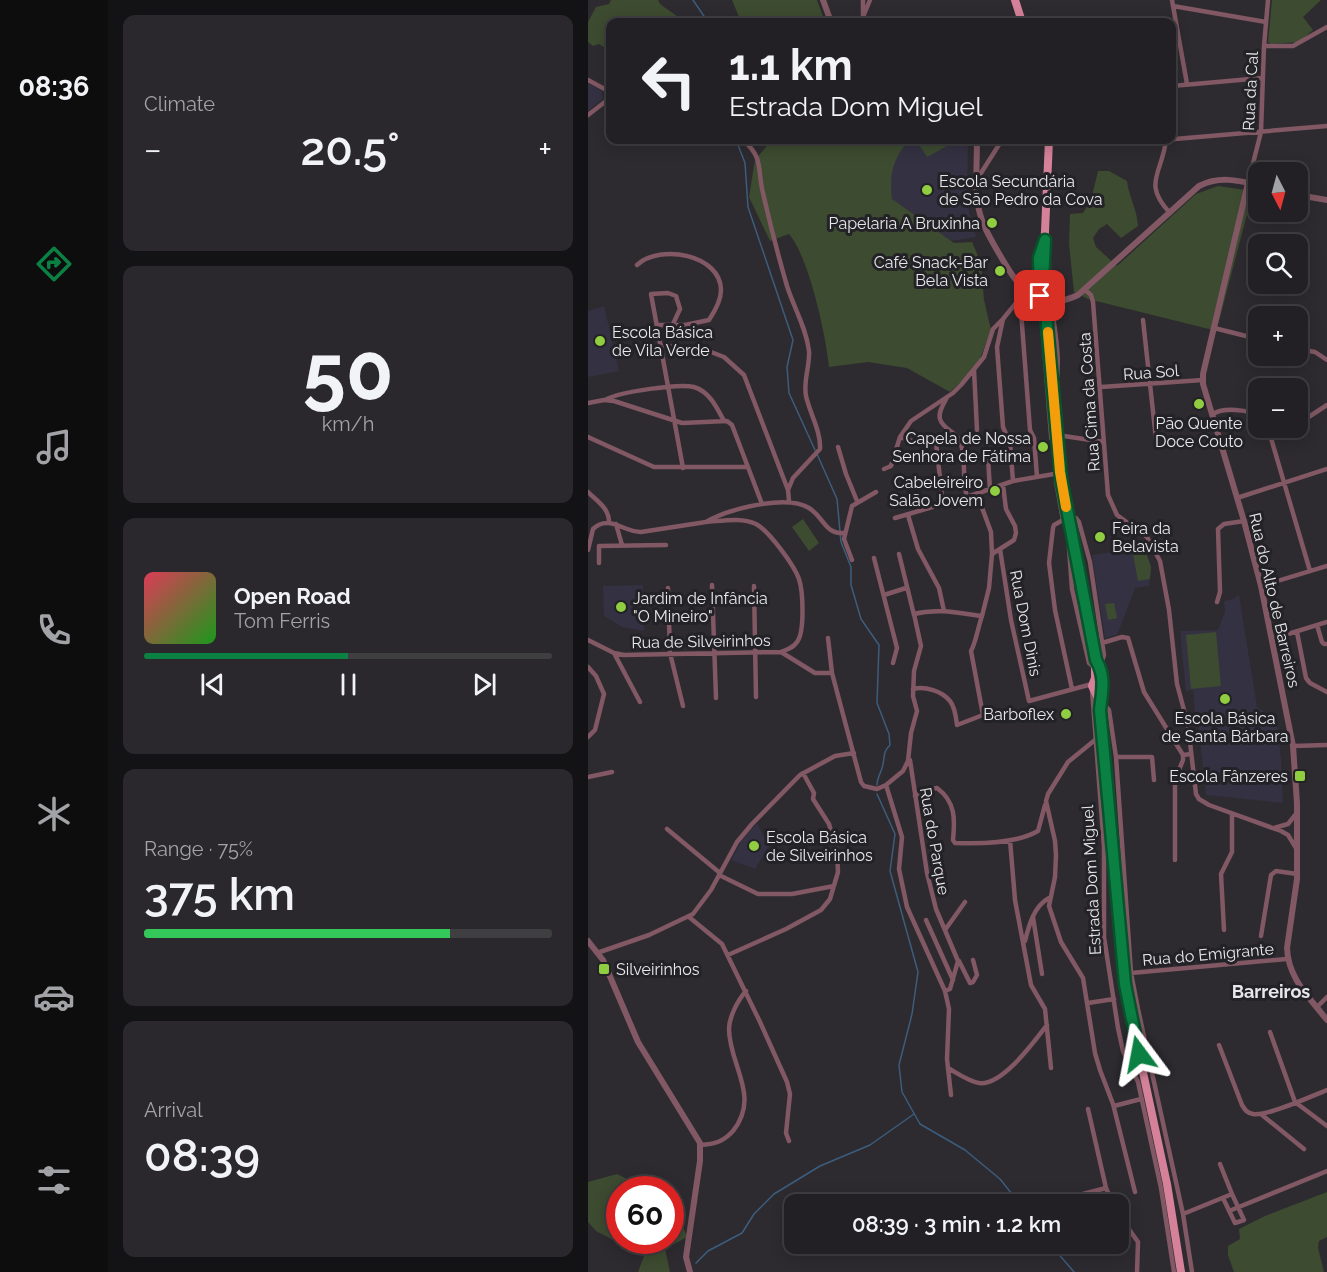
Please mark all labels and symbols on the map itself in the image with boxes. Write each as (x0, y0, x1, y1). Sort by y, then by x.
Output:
street label: Rua da Cal (1239, 50, 1262, 131)
north arrow (1248, 162, 1308, 222)
place label: Escola Secundária de São Pedro da Cova (939, 172, 1103, 209)
marker: Escola Secundária de São Pedro da Cova (920, 183, 934, 197)
place label: Papelaria A Bruxinha (829, 214, 980, 233)
marker: Papelaria A Bruxinha (985, 216, 999, 230)
place label: Café Snack-Bar Bela Vista (874, 253, 988, 290)
marker: Café Snack-Bar Bela Vista (993, 264, 1007, 278)
pin (1014, 270, 1065, 321)
place label: Escola Básica de Vila Verde (612, 323, 713, 360)
street label: Rua Cima da Costa (1075, 332, 1104, 472)
marker: Escola Básica de Vila Verde (593, 334, 607, 348)
street label: Rua Sol (1122, 361, 1180, 384)
marker: Pão Quente Doce Couto (1192, 397, 1206, 411)
place label: Pão Quente Doce Couto (1155, 414, 1243, 451)
place label: Capela de Nossa Senhora de Fátima (893, 429, 1031, 466)
marker: Capela de Nossa Senhora de Fátima (1036, 440, 1050, 454)
place label: Cabeleireiro Salão Jovem (889, 473, 983, 510)
marker: Cabeleireiro Salão Jovem (988, 484, 1002, 498)
street label: Rua do Alto de Barreiros (1245, 511, 1304, 690)
place label: Feira da Belavista (1112, 519, 1179, 556)
marker: Feira da Belavista (1093, 530, 1107, 544)
street label: Rua Dom Dinis (1006, 568, 1045, 678)
place label: Jardim de Infância "O Mineiro" (633, 589, 768, 626)
marker: Jardim de Infância "O Mineiro" (614, 600, 628, 614)
street label: Rua de Silveirinhos (631, 631, 771, 652)
marker: Escola Básica de Santa Bárbara (1218, 692, 1232, 706)
place label: Barboflex (983, 705, 1054, 724)
marker: Barboflex (1059, 707, 1073, 721)
place label: Escola Básica de Santa Bárbara (1161, 709, 1289, 746)
place label: Escola Fânzeres (1169, 767, 1288, 786)
marker: Escola Fânzeres (1293, 769, 1307, 783)
street label: Rua do Parque (916, 786, 953, 896)
street label: Estrada Dom Miguel (1078, 804, 1105, 956)
place label: Escola Básica de Silveirinhos (766, 828, 873, 865)
marker: Escola Básica de Silveirinhos (747, 839, 761, 853)
street label: Rua do Emigrante (1141, 939, 1275, 970)
place label: Silveirinhos (616, 960, 700, 979)
marker: Silveirinhos (597, 962, 611, 976)
district label: Barreiros (1232, 981, 1310, 1002)
position arrow (1107, 1022, 1171, 1086)
speed limit sign: 60 (606, 1176, 684, 1254)

